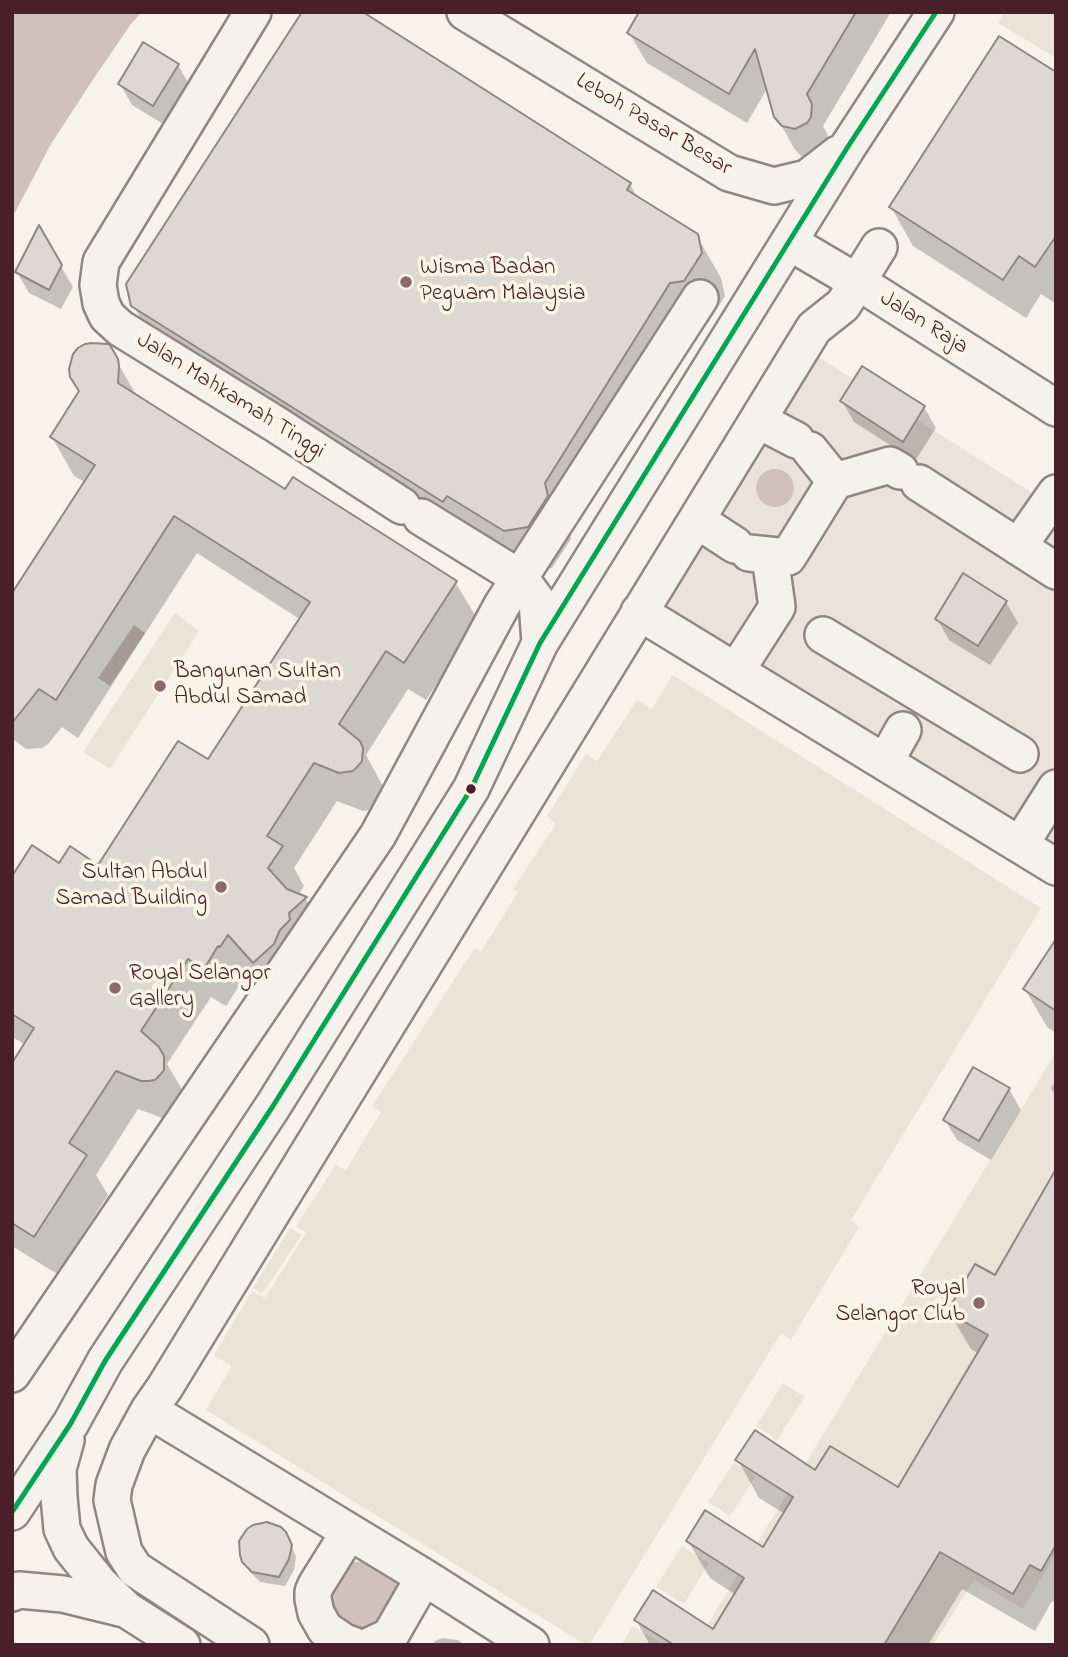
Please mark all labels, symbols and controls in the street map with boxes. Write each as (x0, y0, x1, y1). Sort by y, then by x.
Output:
street label: Leboh Pasar Besar (570, 69, 736, 183)
place label: Wisma Badan Peguam Malaysia (420, 255, 585, 309)
marker: Wisma Badan Peguam Malaysia (398, 274, 414, 290)
street label: Jalan Raja (874, 286, 972, 362)
street label: Jalan Mahkamah Tinggi (131, 328, 329, 466)
place label: Bangunan Sultan Abdul Samad (174, 659, 341, 713)
marker: Bangunan Sultan Abdul Samad (152, 678, 168, 694)
unlabelled marker (464, 782, 478, 796)
place label: Sultan Abdul Samad Building (56, 860, 207, 914)
marker: Sultan Abdul Samad Building (213, 879, 229, 895)
place label: Royal Selangor Gallery (129, 961, 271, 1015)
marker: Royal Selangor Gallery (107, 980, 123, 996)
place label: Royal Selangor Club (835, 1276, 965, 1330)
marker: Royal Selangor Club (971, 1295, 987, 1311)

